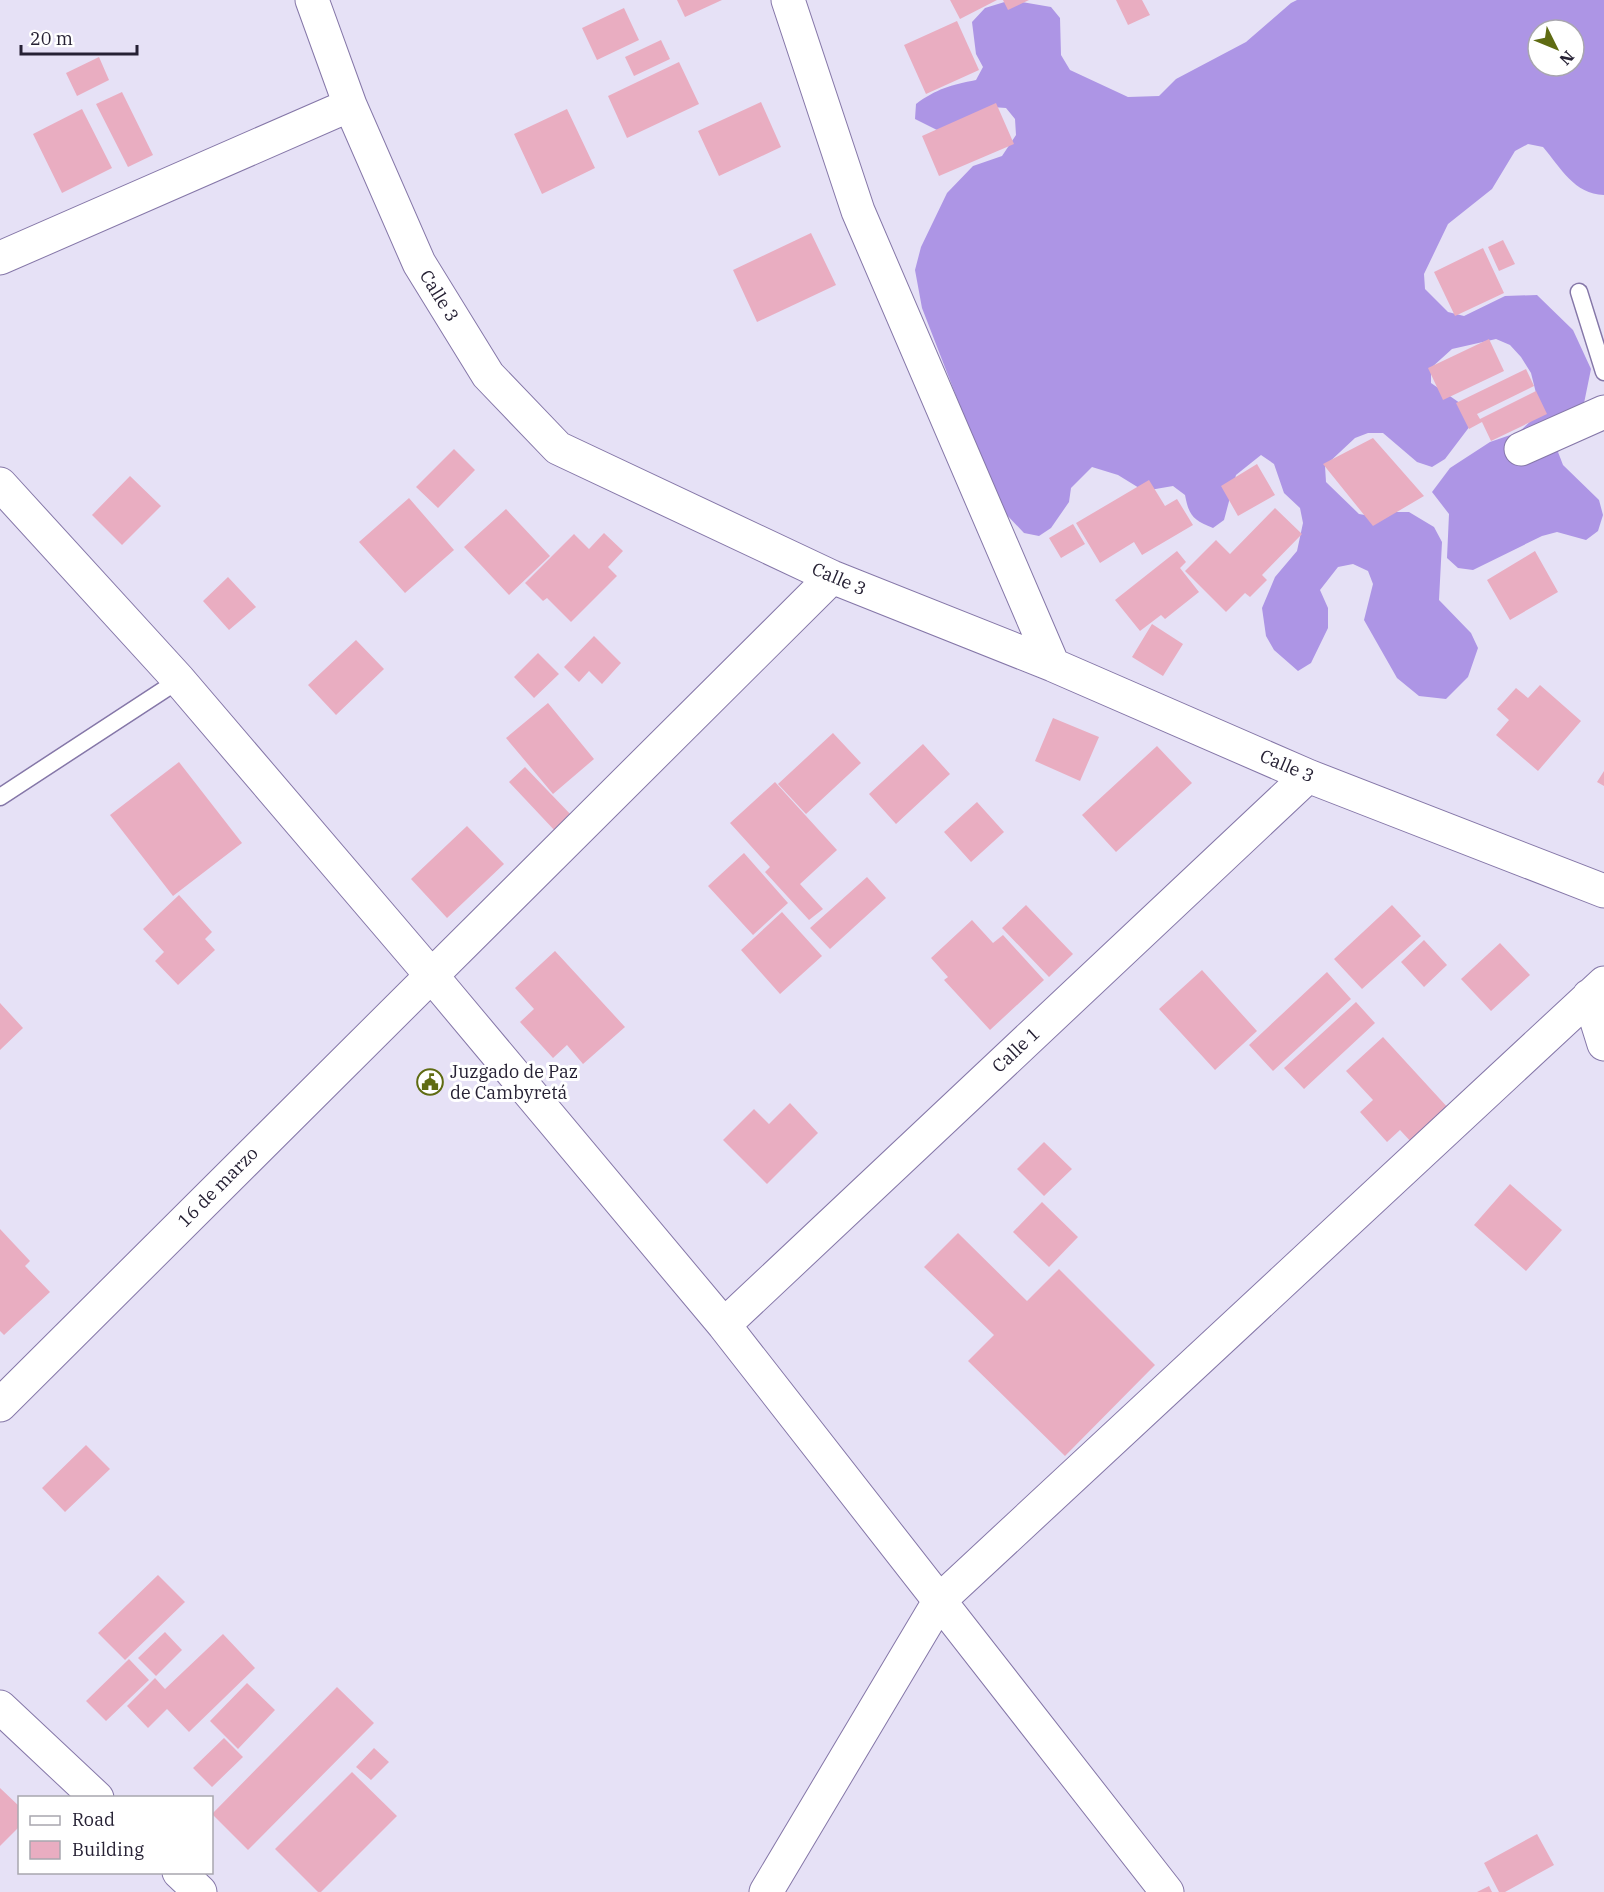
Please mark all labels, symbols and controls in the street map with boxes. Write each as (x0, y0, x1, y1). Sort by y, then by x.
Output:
scale bar (21, 18, 136, 56)
north arrow (1526, 18, 1586, 78)
text: 20 m (30, 27, 73, 50)
text: N (1555, 47, 1579, 70)
street label: Calle 3 (415, 266, 464, 326)
street label: Calle 3 (809, 557, 870, 600)
street label: Calle 3 (1257, 744, 1318, 787)
street label: Calle 1 (987, 1022, 1044, 1077)
place label: Juzgado de Paz de Cambyretá (450, 1060, 578, 1104)
public building icon: Juzgado de Paz de Cambyretá (415, 1067, 445, 1097)
street label: 16 de marzo (173, 1142, 263, 1232)
legend (18, 1796, 213, 1874)
text: Road (72, 1808, 115, 1831)
text: Building (72, 1838, 144, 1861)

